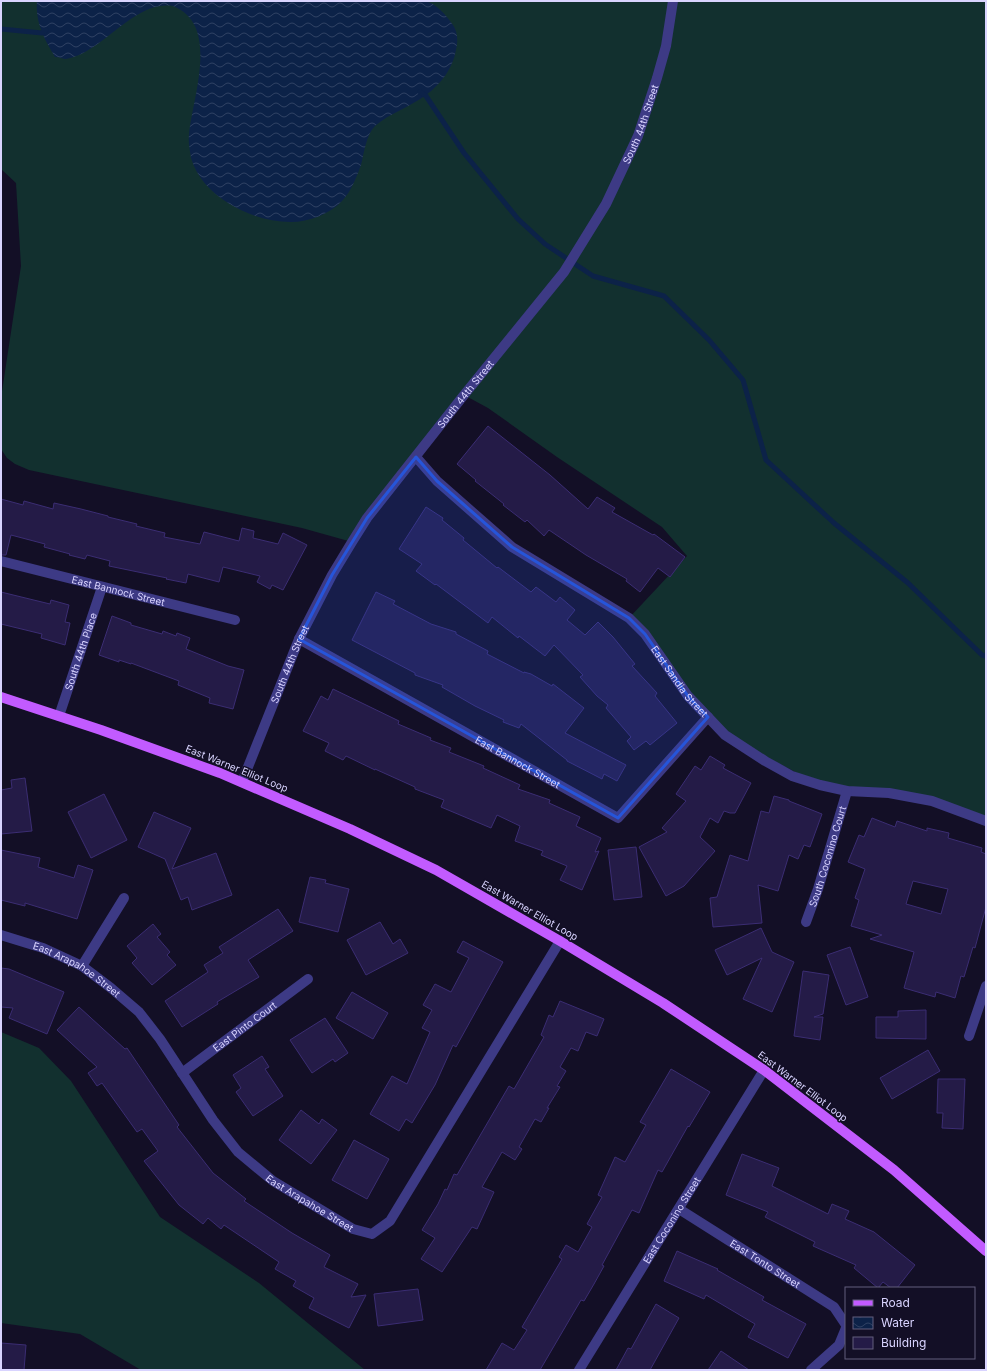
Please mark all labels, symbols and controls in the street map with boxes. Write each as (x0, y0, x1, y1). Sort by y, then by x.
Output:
street label: South 44th Street (620, 82, 661, 166)
street label: South 44th Street (434, 357, 496, 430)
street label: East Bannock Street (71, 573, 167, 608)
street label: South 44th Place (62, 611, 99, 692)
street label: South 44th Street (268, 622, 311, 705)
street label: East Sandia Street (649, 643, 711, 720)
street label: East Bannock Street (473, 733, 563, 791)
street label: East Warner Elliot Loop (184, 742, 290, 794)
street label: South Coconino Court (806, 804, 848, 908)
street label: East Warner Elliot Loop (480, 877, 580, 943)
street label: East Arapahoe Street (32, 939, 124, 1000)
street label: East Pinto Court (210, 998, 279, 1054)
street label: East Warner Elliot Loop (756, 1048, 850, 1124)
street label: East Arapahoe Street (264, 1172, 356, 1234)
street label: East Coconino Street (640, 1174, 703, 1266)
street label: East Tonto Street (728, 1237, 803, 1291)
legend (845, 1287, 975, 1359)
text: Road (881, 1295, 910, 1310)
text: Water (881, 1315, 915, 1330)
text: Building (881, 1335, 926, 1350)

